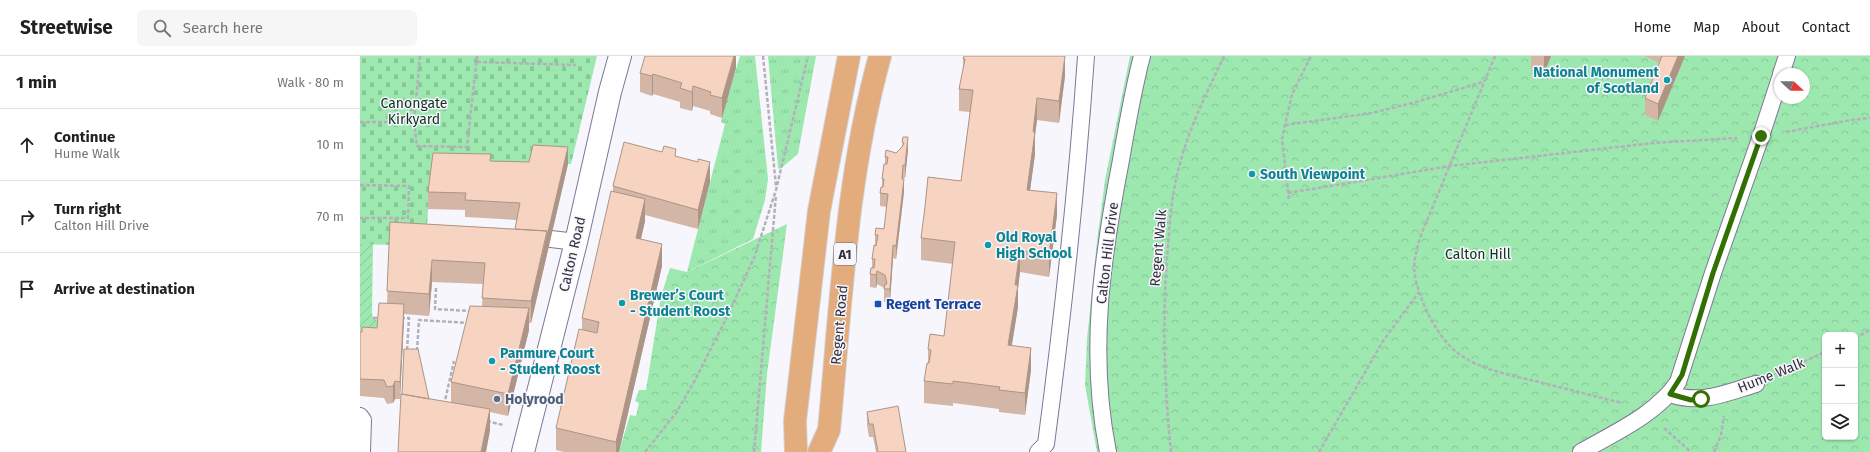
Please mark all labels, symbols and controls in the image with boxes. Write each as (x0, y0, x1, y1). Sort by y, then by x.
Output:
search box (137, 10, 417, 46)
text: Streetwise (20, 16, 113, 39)
icon: search (151, 17, 173, 39)
text: Search here (183, 19, 263, 37)
text: Home (1634, 19, 1671, 36)
text: Map (1693, 19, 1720, 36)
text: About (1742, 19, 1780, 36)
text: Contact (1802, 19, 1850, 36)
place label: National Monument of Scotland (1533, 64, 1660, 97)
north arrow (1774, 68, 1810, 104)
text: 1 min (16, 72, 57, 93)
text: Walk · 80 m (277, 75, 344, 90)
marker: National Monument of Scotland (1662, 75, 1672, 85)
park label: Canongate Kirkyard (380, 95, 448, 128)
route end (1752, 127, 1770, 145)
text: Continue (54, 128, 115, 146)
icon: ahead (16, 134, 38, 156)
text: 10 m (317, 137, 344, 152)
text: Hume Walk (54, 146, 120, 161)
place label: South Viewpoint (1260, 166, 1366, 183)
marker: South Viewpoint (1247, 169, 1257, 179)
text: Turn right (54, 200, 121, 218)
street label: Calton Hill Drive (1093, 201, 1122, 305)
icon: right (16, 206, 38, 228)
street label: Regent Walk (1147, 208, 1170, 287)
text: 70 m (317, 209, 344, 224)
street label: Calton Road (556, 215, 589, 293)
text: Calton Hill Drive (54, 218, 149, 233)
place label: Old Royal High School (996, 229, 1073, 262)
marker: Old Royal High School (983, 240, 993, 250)
road number: A1 (834, 243, 856, 265)
park label: Calton Hill (1445, 246, 1511, 263)
icon: arrive (16, 278, 38, 300)
text: Arrive at destination (54, 280, 195, 298)
street label: Regent Road (828, 285, 851, 366)
place label: Brewer’s Court - Student Roost (630, 287, 731, 320)
place label: Regent Terrace (886, 296, 981, 313)
marker: Brewer’s Court - Student Roost (617, 298, 627, 308)
marker: Regent Terrace (873, 299, 883, 309)
map controls (1822, 332, 1858, 440)
button: + (1822, 332, 1858, 368)
place label: Panmure Court - Student Roost (500, 345, 601, 378)
street label: Hume Walk (1735, 354, 1808, 397)
marker: Panmure Court - Student Roost (487, 356, 497, 366)
button: − (1822, 368, 1858, 404)
route start (1692, 390, 1710, 408)
place label: Holyrood (505, 391, 564, 408)
marker: Holyrood (492, 394, 502, 404)
button: layers (1822, 404, 1858, 440)

